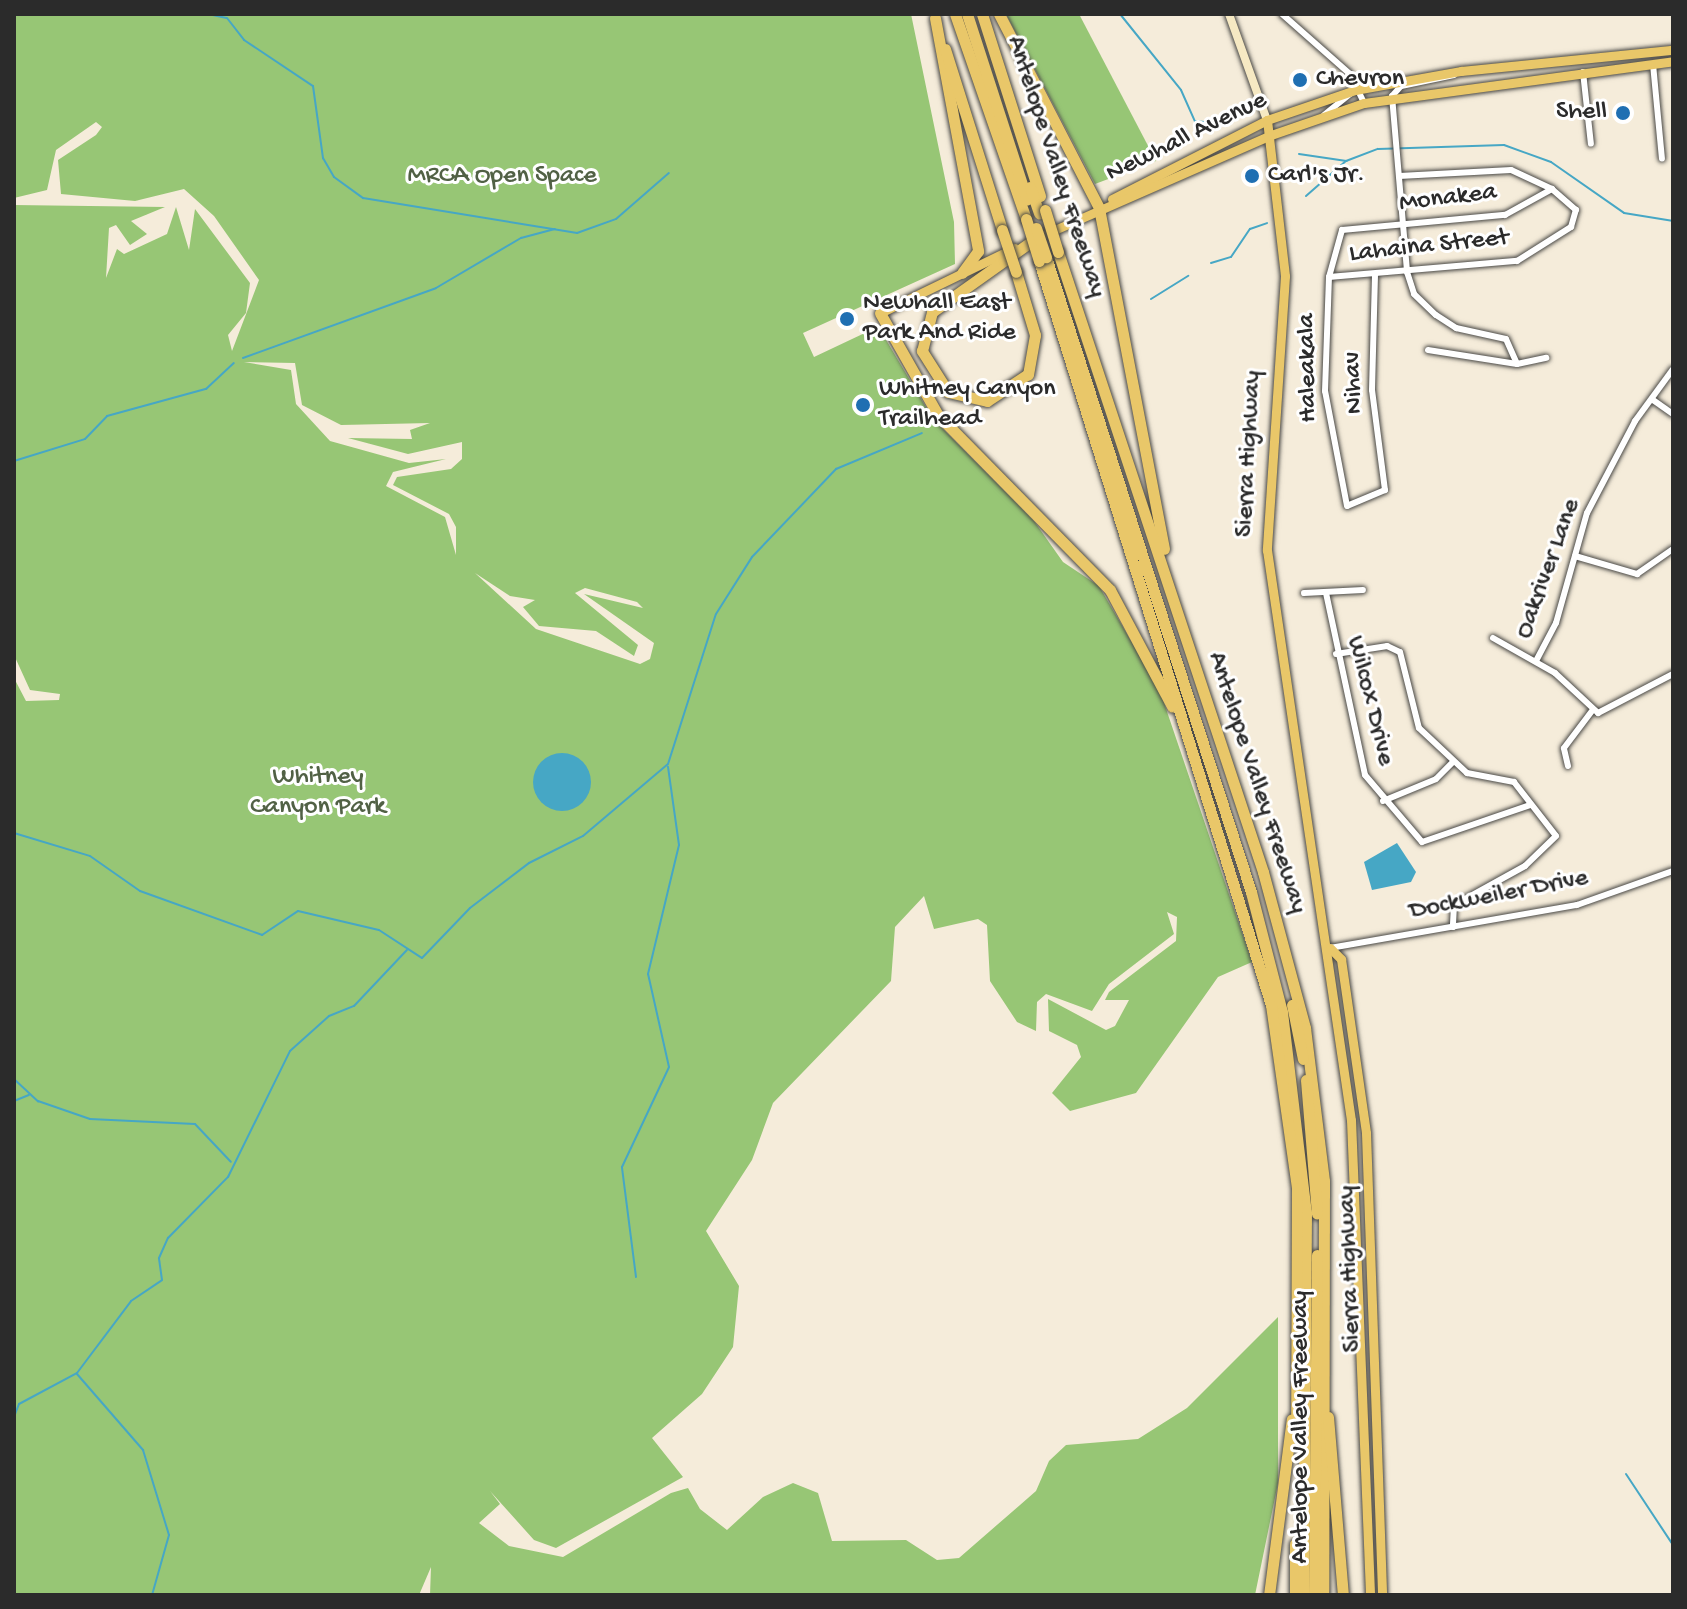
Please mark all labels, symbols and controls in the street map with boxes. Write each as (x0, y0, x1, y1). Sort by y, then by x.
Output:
street label: Antelope Valley Freeway (998, 32, 1112, 302)
place label: Chevron (1316, 64, 1404, 96)
marker: Chevron (1291, 71, 1309, 89)
street label: Newhall Avenue (1102, 86, 1272, 190)
place label: Shell (1556, 97, 1607, 129)
marker: Shell (1614, 104, 1632, 122)
place label: Carl's Jr. (1268, 160, 1365, 192)
park label: MRCA Open Space (407, 161, 597, 193)
marker: Carl's Jr. (1243, 167, 1261, 185)
street label: Monakea (1398, 178, 1498, 220)
street label: Lahaina Street (1348, 223, 1510, 271)
place label: Newhall East Park And Ride (863, 288, 1016, 350)
marker: Newhall East Park And Ride (838, 310, 856, 328)
street label: Haleakala (1292, 313, 1326, 423)
street label: Nihav (1338, 351, 1372, 415)
street label: Sierra Highway (1230, 370, 1270, 538)
place label: Whitney Canyon Trailhead (879, 374, 1056, 436)
marker: Whitney Canyon Trailhead (854, 396, 872, 414)
street label: Oakriver Lane (1509, 495, 1589, 643)
street label: Wilcox Drive (1338, 633, 1400, 769)
street label: Antelope Valley Freeway (1199, 648, 1313, 918)
park label: Whitney Canyon Park (250, 762, 386, 824)
street label: Dockweiler Drive (1407, 863, 1591, 929)
street label: Sierra Highway (1333, 1185, 1369, 1353)
street label: Antelope Valley Freeway (1286, 1291, 1318, 1563)

